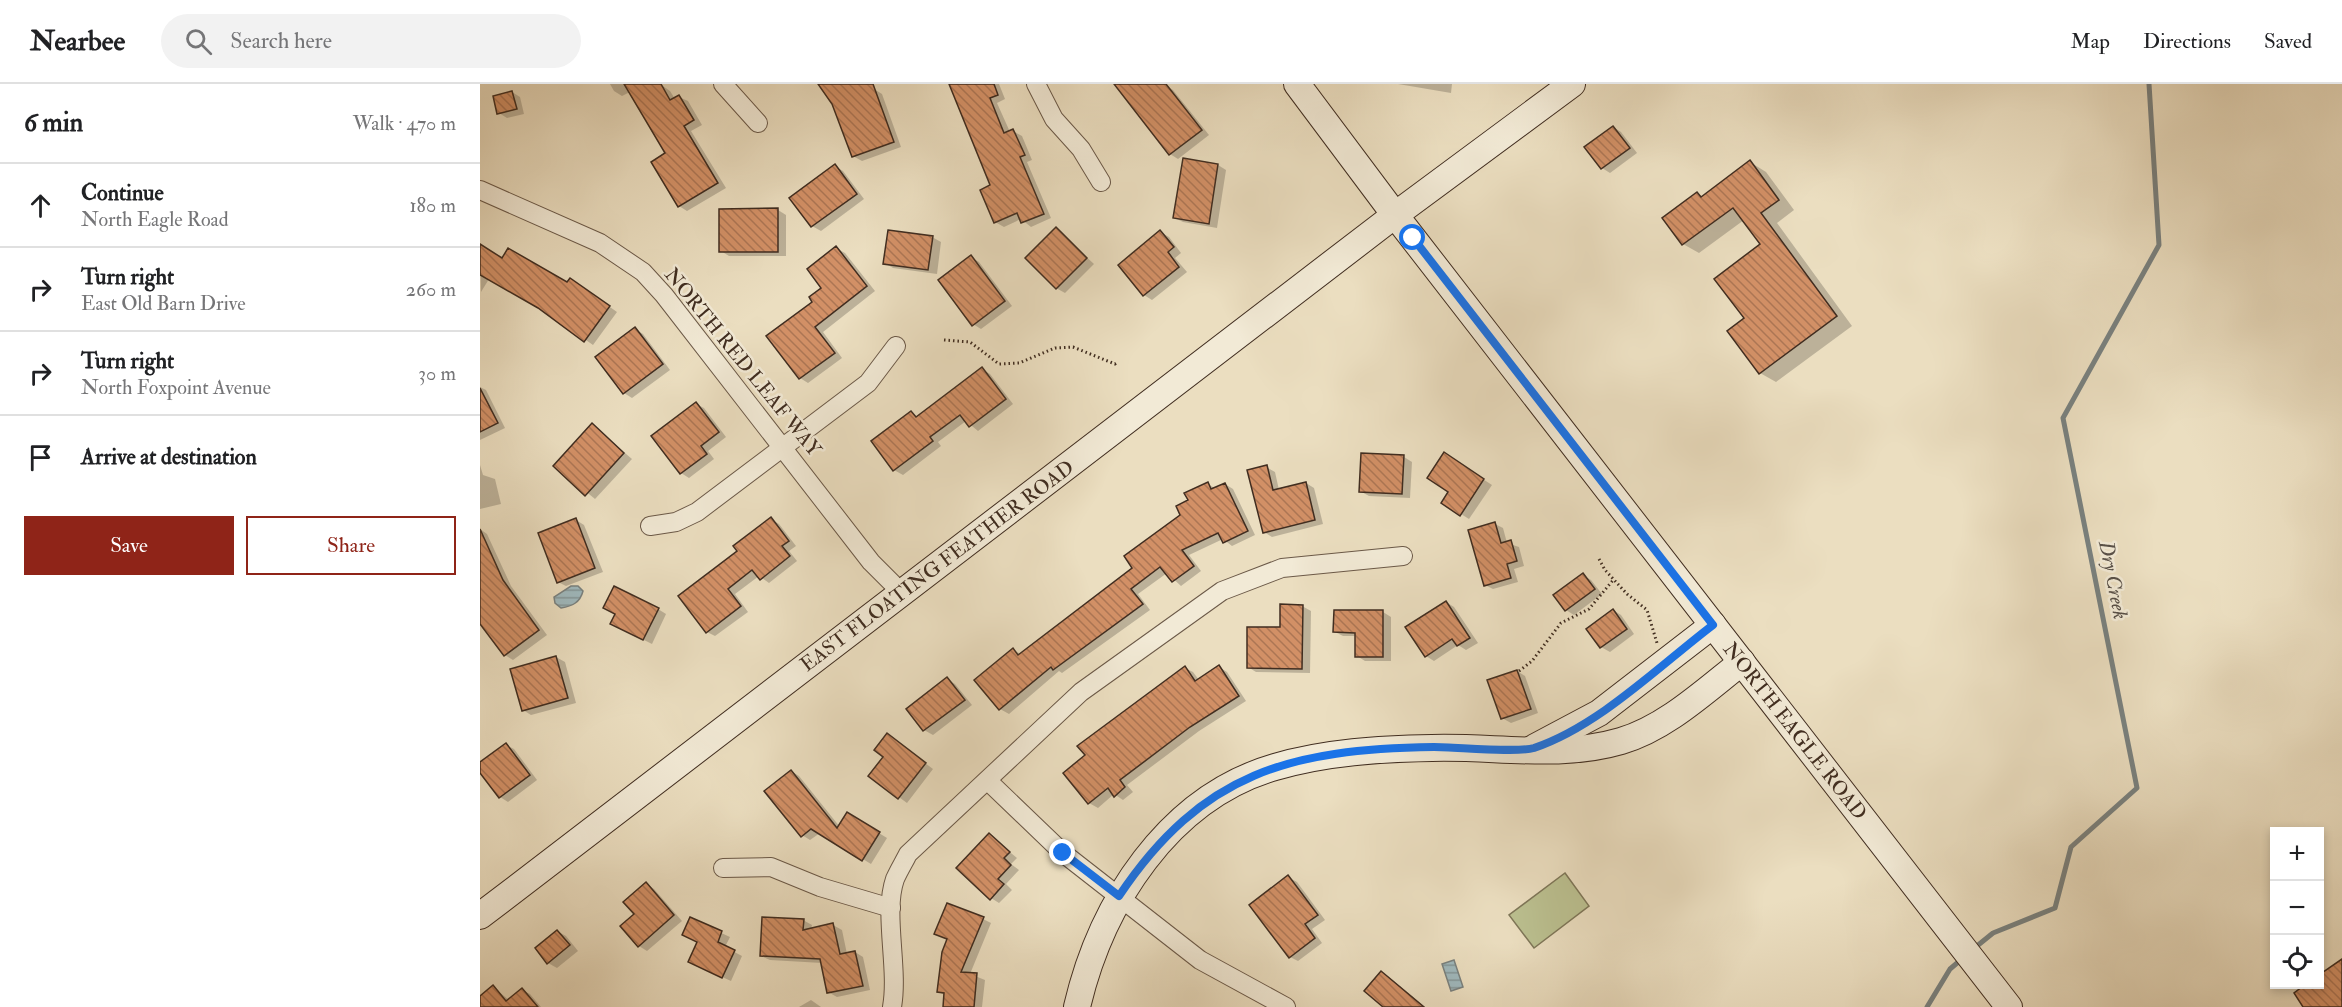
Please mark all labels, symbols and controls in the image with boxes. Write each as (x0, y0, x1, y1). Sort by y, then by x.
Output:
search box (161, 14, 581, 68)
text: Nearbee (30, 24, 125, 59)
icon: search (182, 25, 215, 58)
text: Search here (230, 27, 332, 55)
text: Map (2070, 28, 2110, 55)
text: Directions (2143, 28, 2231, 55)
text: Saved (2264, 28, 2312, 55)
text: 6 min (24, 107, 83, 139)
text: Walk · 470 m (353, 111, 456, 136)
text: Continue (81, 179, 164, 207)
icon: ahead (24, 189, 57, 222)
text: 180 m (409, 193, 456, 218)
text: North Eagle Road (81, 207, 229, 232)
route start (1399, 224, 1425, 250)
text: Turn right (81, 263, 174, 291)
street label: NORTH RED LEAF WAY (659, 263, 828, 462)
icon: right (24, 273, 57, 306)
text: 260 m (406, 277, 456, 302)
text: East Old Barn Drive (81, 291, 246, 316)
text: Turn right (81, 347, 174, 375)
icon: right (24, 357, 57, 390)
text: 30 m (418, 361, 456, 386)
text: North Foxpoint Avenue (81, 375, 271, 400)
icon: arrive (24, 441, 57, 474)
text: Arrive at destination (81, 443, 257, 471)
street label: EAST FLOATING FEATHER ROAD (795, 455, 1079, 677)
button: Save (24, 516, 234, 575)
button: Share (246, 516, 456, 575)
water label: Dry Creek (2092, 538, 2134, 621)
street label: NORTH EAGLE ROAD (1718, 637, 1872, 825)
map controls (2270, 827, 2324, 989)
button: + (2270, 827, 2324, 881)
route end (1049, 839, 1075, 865)
button: − (2270, 881, 2324, 935)
button: locate (2270, 935, 2324, 989)

